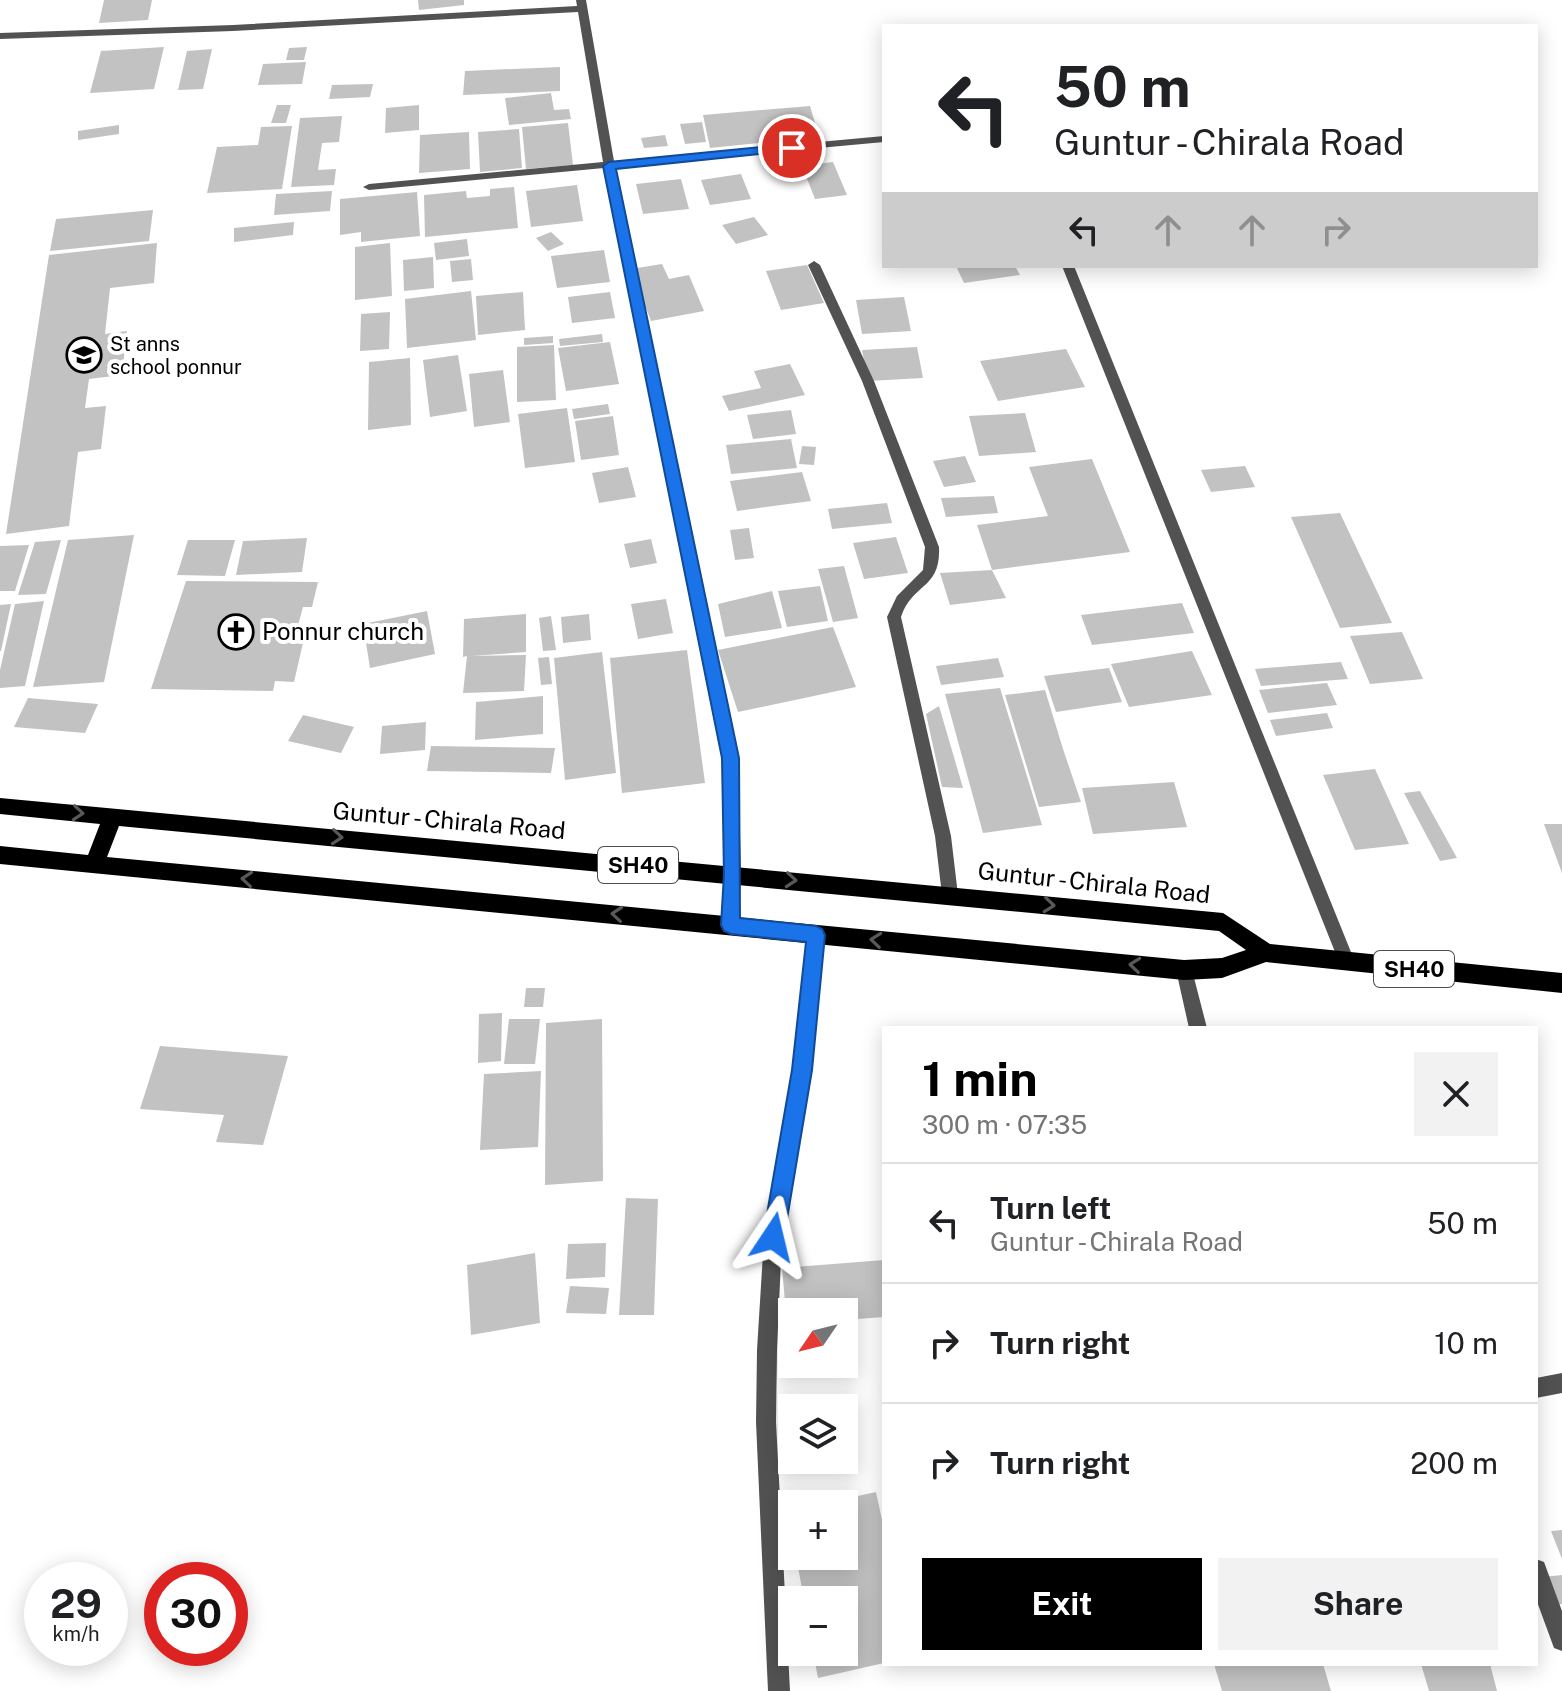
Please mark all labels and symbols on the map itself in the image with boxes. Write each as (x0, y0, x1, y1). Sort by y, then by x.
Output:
pin (758, 114, 826, 182)
place label: St anns school ponnur (110, 332, 242, 379)
school or university icon: St anns school ponnur (65, 336, 103, 374)
church icon: Ponnur church (217, 613, 255, 651)
place label: Ponnur church (262, 617, 424, 645)
street label: Guntur - Chirala Road (332, 796, 567, 844)
one-way arrow (72, 804, 85, 821)
one-way arrow (331, 828, 344, 845)
road number: SH40 (598, 847, 678, 883)
street label: Guntur - Chirala Road (976, 856, 1212, 908)
one-way arrow (240, 871, 253, 888)
one-way arrow (784, 871, 797, 888)
one-way arrow (1043, 896, 1056, 913)
one-way arrow (610, 906, 623, 923)
one-way arrow (869, 932, 882, 949)
road number: SH40 (1374, 951, 1454, 987)
one-way arrow (1128, 957, 1141, 974)
position arrow (731, 1195, 815, 1279)
north arrow (778, 1298, 858, 1378)
speed limit sign: 30 (144, 1562, 248, 1666)

